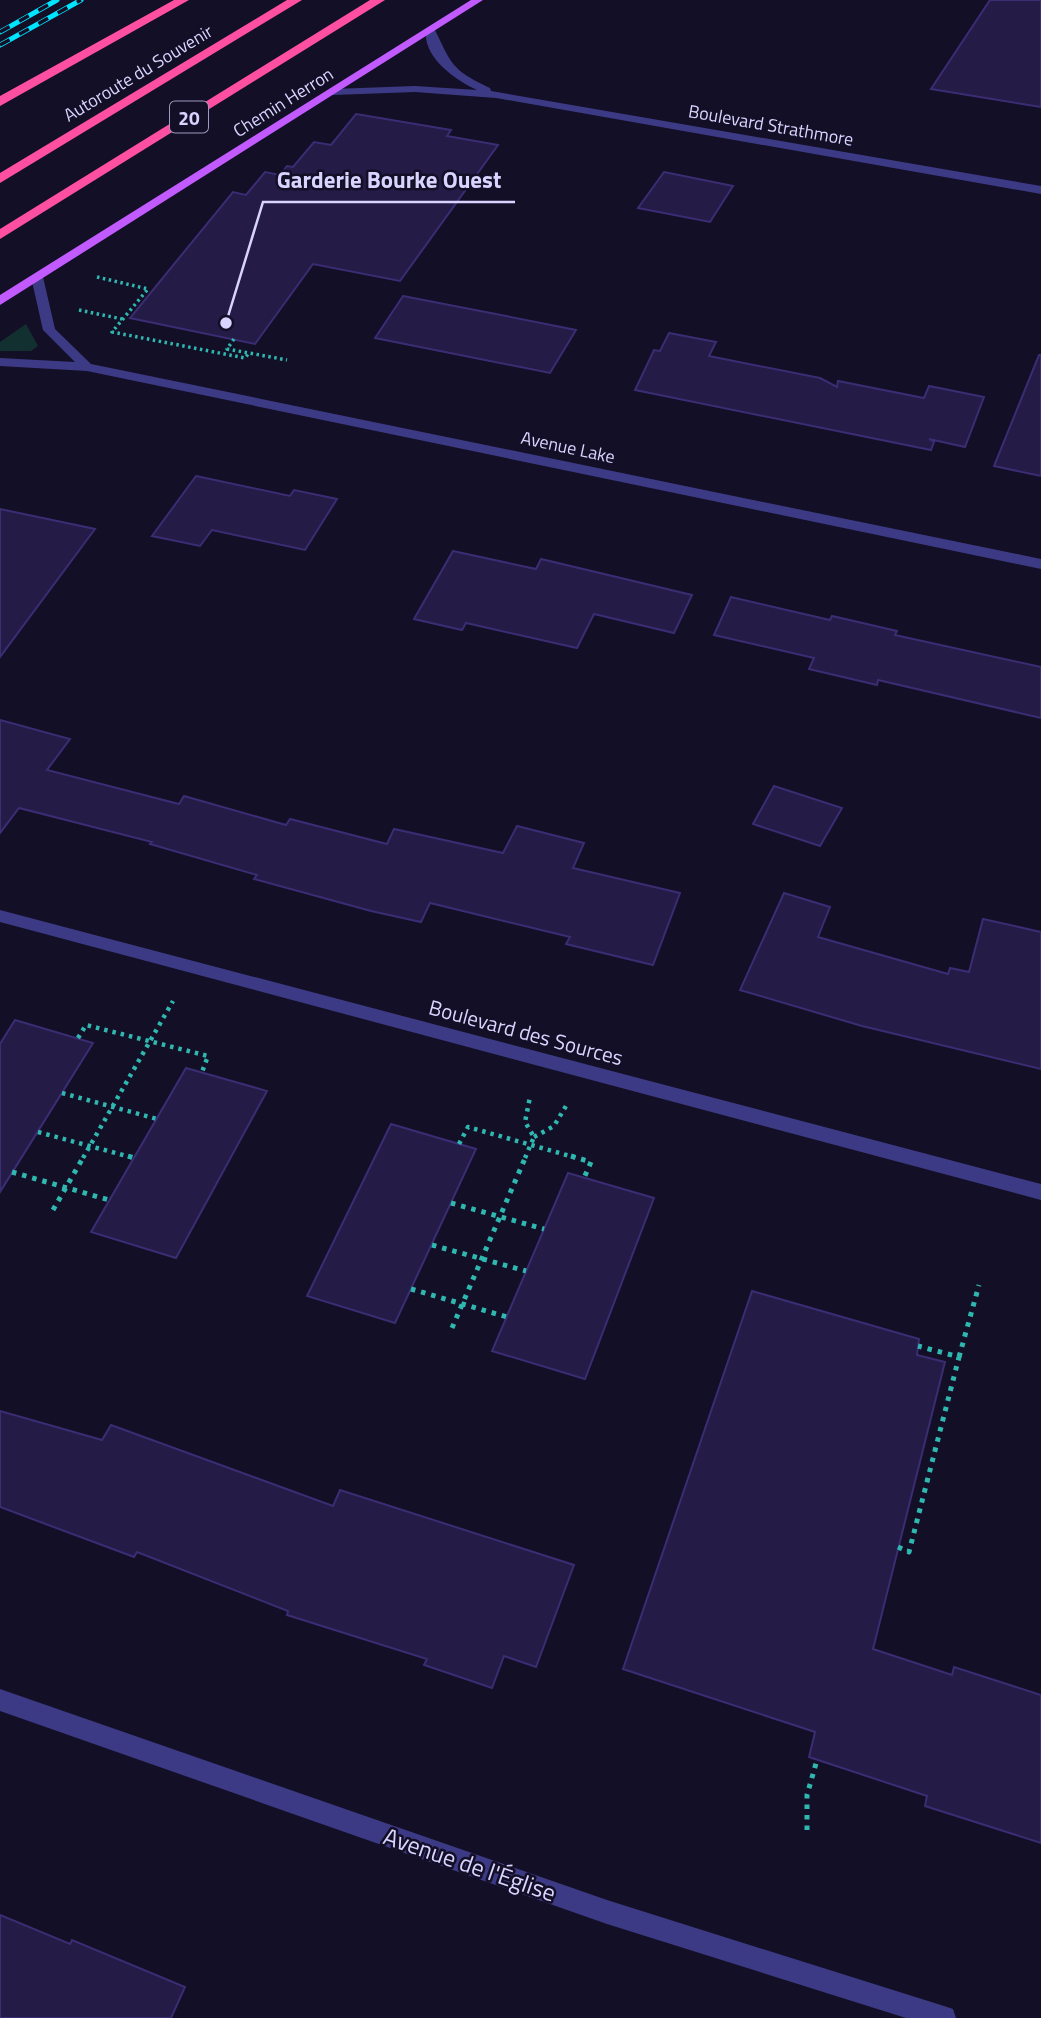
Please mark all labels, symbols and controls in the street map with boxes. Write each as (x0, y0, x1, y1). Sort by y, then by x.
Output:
street label: Autoroute du Souvenir (58, 18, 218, 128)
street label: Chemin Herron (228, 60, 338, 144)
street label: Boulevard Strathmore (686, 97, 856, 153)
road number: 20 (170, 102, 208, 132)
callout: Garderie Bourke Ouest (263, 158, 515, 202)
text: Garderie Bourke Ouest (277, 162, 501, 197)
street label: Avenue Lake (519, 424, 617, 470)
street label: Boulevard des Sources (425, 991, 627, 1073)
street label: Avenue de l'Église (379, 1818, 561, 1910)

